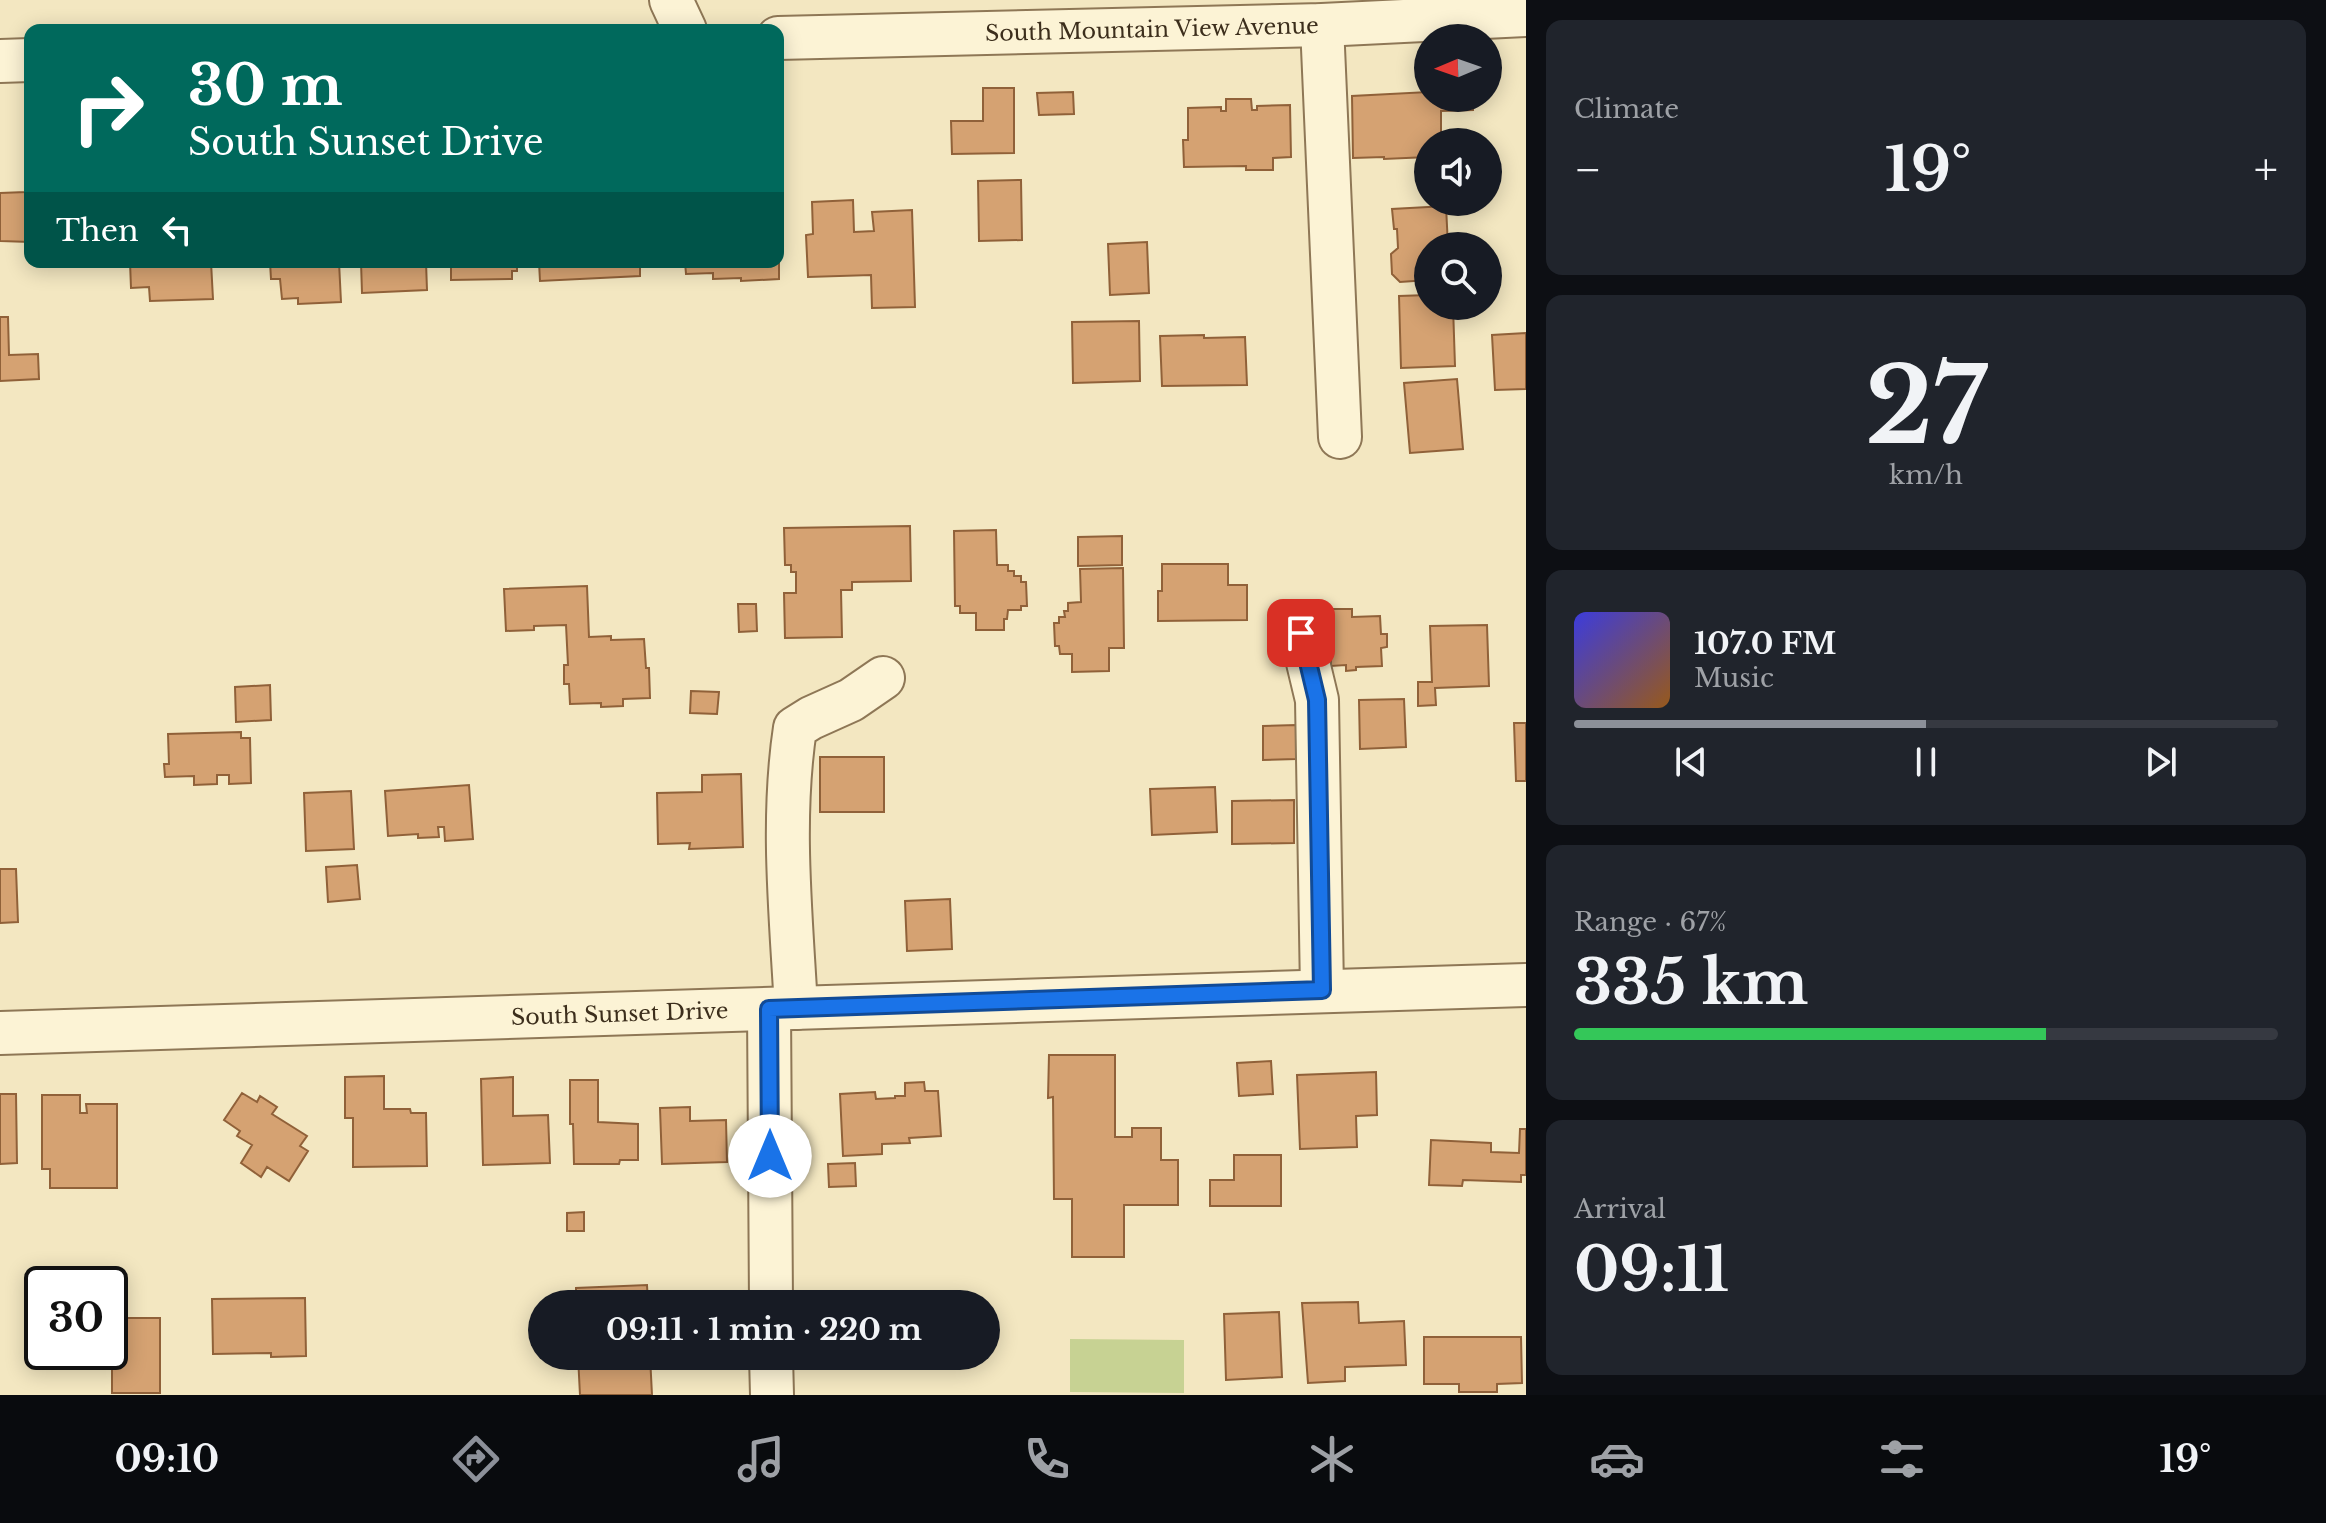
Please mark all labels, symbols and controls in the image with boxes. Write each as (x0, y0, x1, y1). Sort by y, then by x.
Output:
street label: South Mountain View Avenue (985, 12, 1319, 47)
north arrow (1414, 24, 1502, 112)
map controls (1414, 24, 1502, 320)
text: 30 m (188, 51, 343, 120)
icon: right (56, 56, 160, 160)
text: Climate (1574, 93, 1679, 125)
text: South Sunset Drive (188, 120, 544, 165)
button: sound (1414, 128, 1502, 216)
text: 19° (1885, 133, 1971, 207)
text: − (1574, 142, 1602, 197)
text: + (2254, 142, 2278, 197)
icon: left (155, 208, 199, 252)
text: Then (56, 212, 139, 249)
button: search (1414, 232, 1502, 320)
text: 27 (1865, 342, 1987, 471)
text: km/h (1889, 459, 1963, 491)
pin (1267, 599, 1335, 667)
icon: arrive (1279, 611, 1323, 655)
text: 107.0 FM (1694, 625, 1836, 662)
text: Music (1694, 662, 1774, 694)
icon: previous (1669, 740, 1713, 784)
icon: pause (1904, 740, 1948, 784)
icon: next (2139, 740, 2183, 784)
text: Range · 67% (1574, 906, 1727, 938)
text: 335 km (1574, 946, 1808, 1020)
street label: South Sunset Drive (511, 997, 729, 1030)
position arrow (728, 1114, 812, 1198)
text: Arrival (1574, 1193, 1666, 1225)
text: 09:11 (1574, 1233, 1729, 1307)
speed limit sign: 30 (24, 1266, 128, 1370)
text: 09:11 · 1 min · 220 m (606, 1311, 922, 1348)
icon: directions (448, 1431, 504, 1487)
icon: music (733, 1431, 789, 1487)
icon: phone (1019, 1431, 1075, 1487)
icon: climate (1304, 1431, 1360, 1487)
icon: car (1589, 1431, 1645, 1487)
icon: filters (1874, 1431, 1930, 1487)
text: 09:10 (115, 1437, 219, 1482)
text: 19° (2159, 1437, 2211, 1482)

